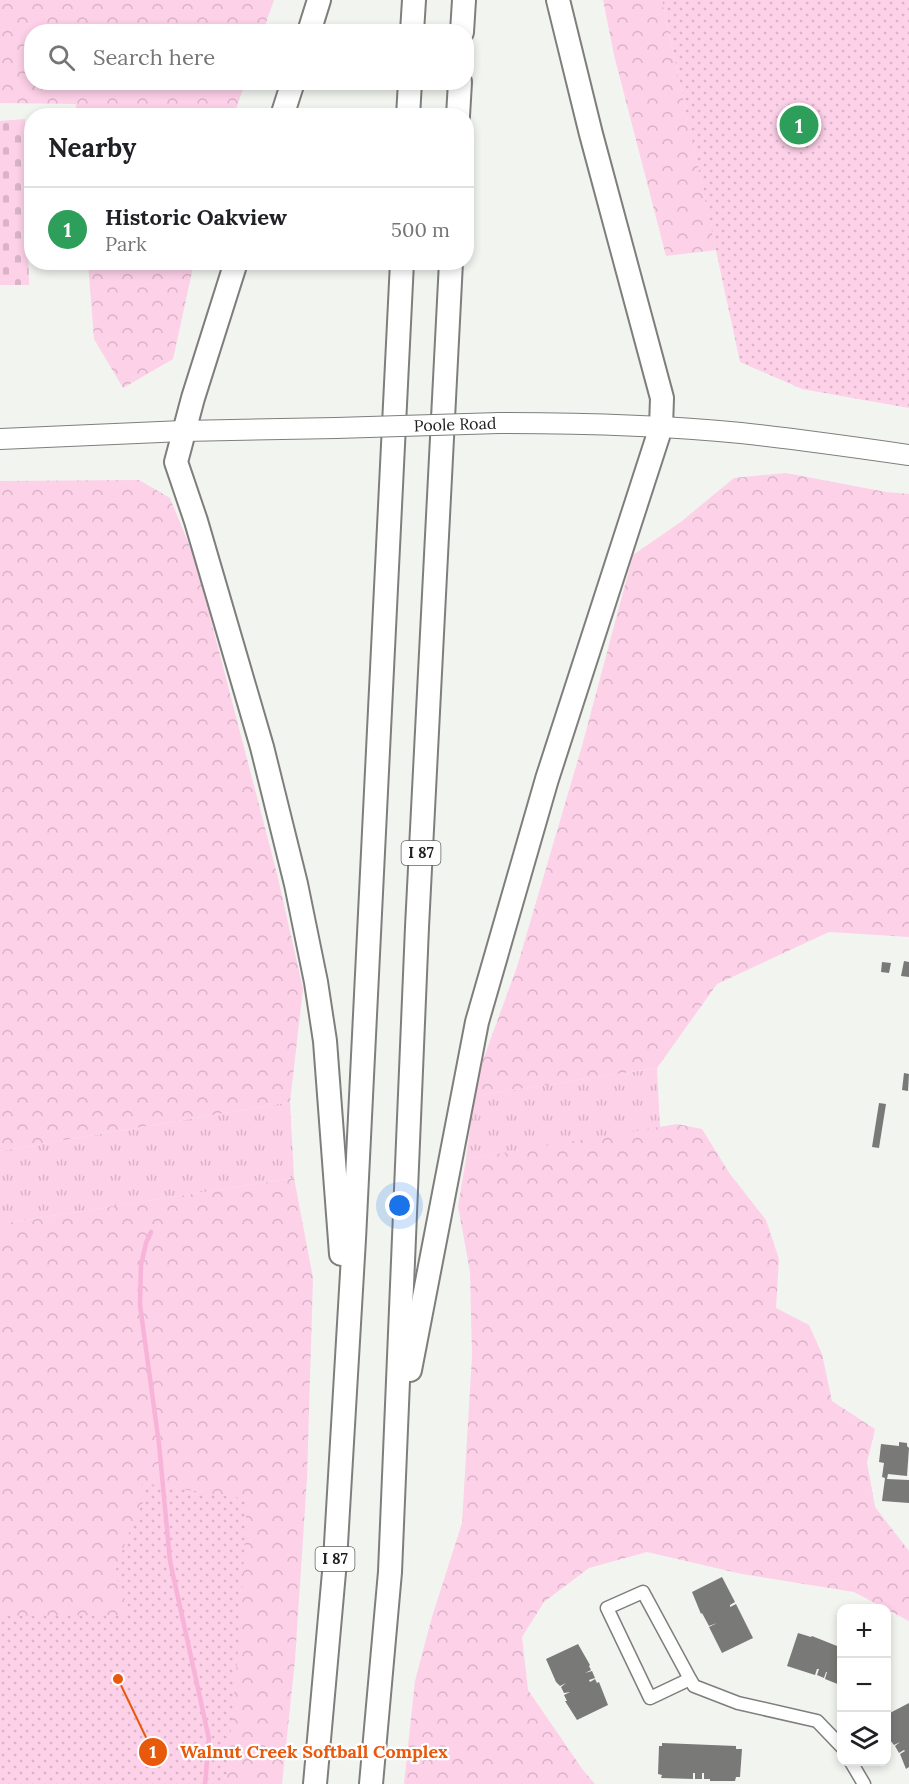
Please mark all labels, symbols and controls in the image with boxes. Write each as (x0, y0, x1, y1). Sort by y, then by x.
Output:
search box (24, 24, 474, 90)
icon: search (45, 41, 78, 74)
text: Search here (93, 43, 215, 71)
pin: 1 (780, 102, 818, 148)
text: Nearby (48, 131, 136, 164)
text: Historic Oakview (105, 203, 287, 231)
text: 1 (63, 217, 72, 242)
text: 500 m (391, 217, 450, 242)
text: Park (105, 231, 147, 256)
street label: Poole Road (413, 413, 497, 435)
road number: I 87 (402, 841, 440, 865)
your location (385, 1191, 414, 1220)
road number: I 87 (316, 1547, 354, 1571)
map controls (837, 1604, 891, 1766)
button: + (837, 1604, 891, 1658)
button: − (837, 1658, 891, 1712)
button: layers (837, 1712, 891, 1766)
callout: Walnut Creek Softball Complex (138, 1734, 460, 1770)
text: 1 (149, 1740, 157, 1763)
text: Walnut Creek Softball Complex (180, 1740, 448, 1763)

